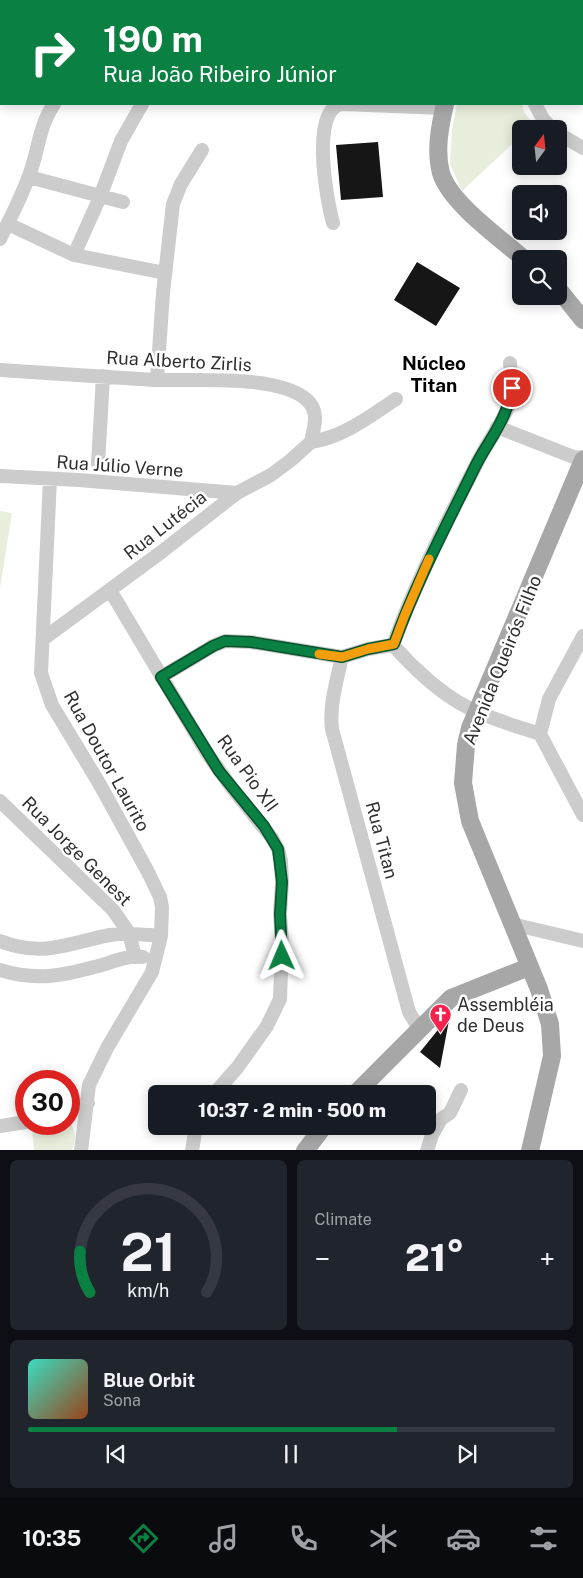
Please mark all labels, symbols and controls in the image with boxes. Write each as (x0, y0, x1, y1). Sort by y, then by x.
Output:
text: 190 m (103, 19, 203, 60)
icon: right (20, 20, 85, 85)
text: Rua João Ribeiro Júnior (103, 61, 337, 87)
north arrow (512, 120, 568, 175)
map controls (512, 120, 567, 305)
button: sound (512, 185, 567, 240)
button: search (512, 250, 567, 305)
street label: Rua Alberto Zirlis (106, 347, 252, 375)
district label: Núcleo Titan (402, 352, 466, 396)
pin (491, 367, 533, 409)
icon: arrive (498, 374, 526, 402)
street label: Rua Júlio Verne (56, 451, 184, 481)
street label: Rua Lutécia (120, 486, 210, 564)
street label: Avenida Queirós Filho (458, 572, 546, 748)
street label: Rua Doutor Laurito (60, 687, 154, 835)
street label: Rua Pio XII (213, 731, 283, 815)
street label: Rua Jorge Genest (18, 792, 136, 910)
street label: Rua Titan (362, 799, 402, 881)
position arrow (255, 929, 307, 981)
place label: Assembléia de Deus (457, 994, 554, 1036)
church icon: Assembléia de Deus (429, 1002, 453, 1033)
speed limit sign: 30 (15, 1070, 80, 1135)
text: 10:37 · 2 min · 500 m (198, 1099, 386, 1121)
text: Climate (315, 1210, 372, 1229)
text: 21 (121, 1222, 176, 1283)
text: 21° (405, 1235, 465, 1280)
text: − (315, 1242, 330, 1275)
text: + (539, 1242, 555, 1275)
text: km/h (127, 1280, 169, 1301)
text: Blue Orbit (103, 1369, 195, 1391)
text: Sona (103, 1391, 141, 1410)
icon: previous (102, 1440, 130, 1468)
icon: pause (277, 1440, 305, 1468)
icon: next (453, 1440, 481, 1468)
icon: directions (126, 1521, 161, 1556)
icon: music (206, 1521, 241, 1556)
icon: phone (286, 1521, 321, 1556)
icon: climate (366, 1521, 401, 1556)
icon: car (446, 1521, 481, 1556)
icon: filters (526, 1521, 561, 1556)
text: 10:35 (22, 1525, 81, 1551)

